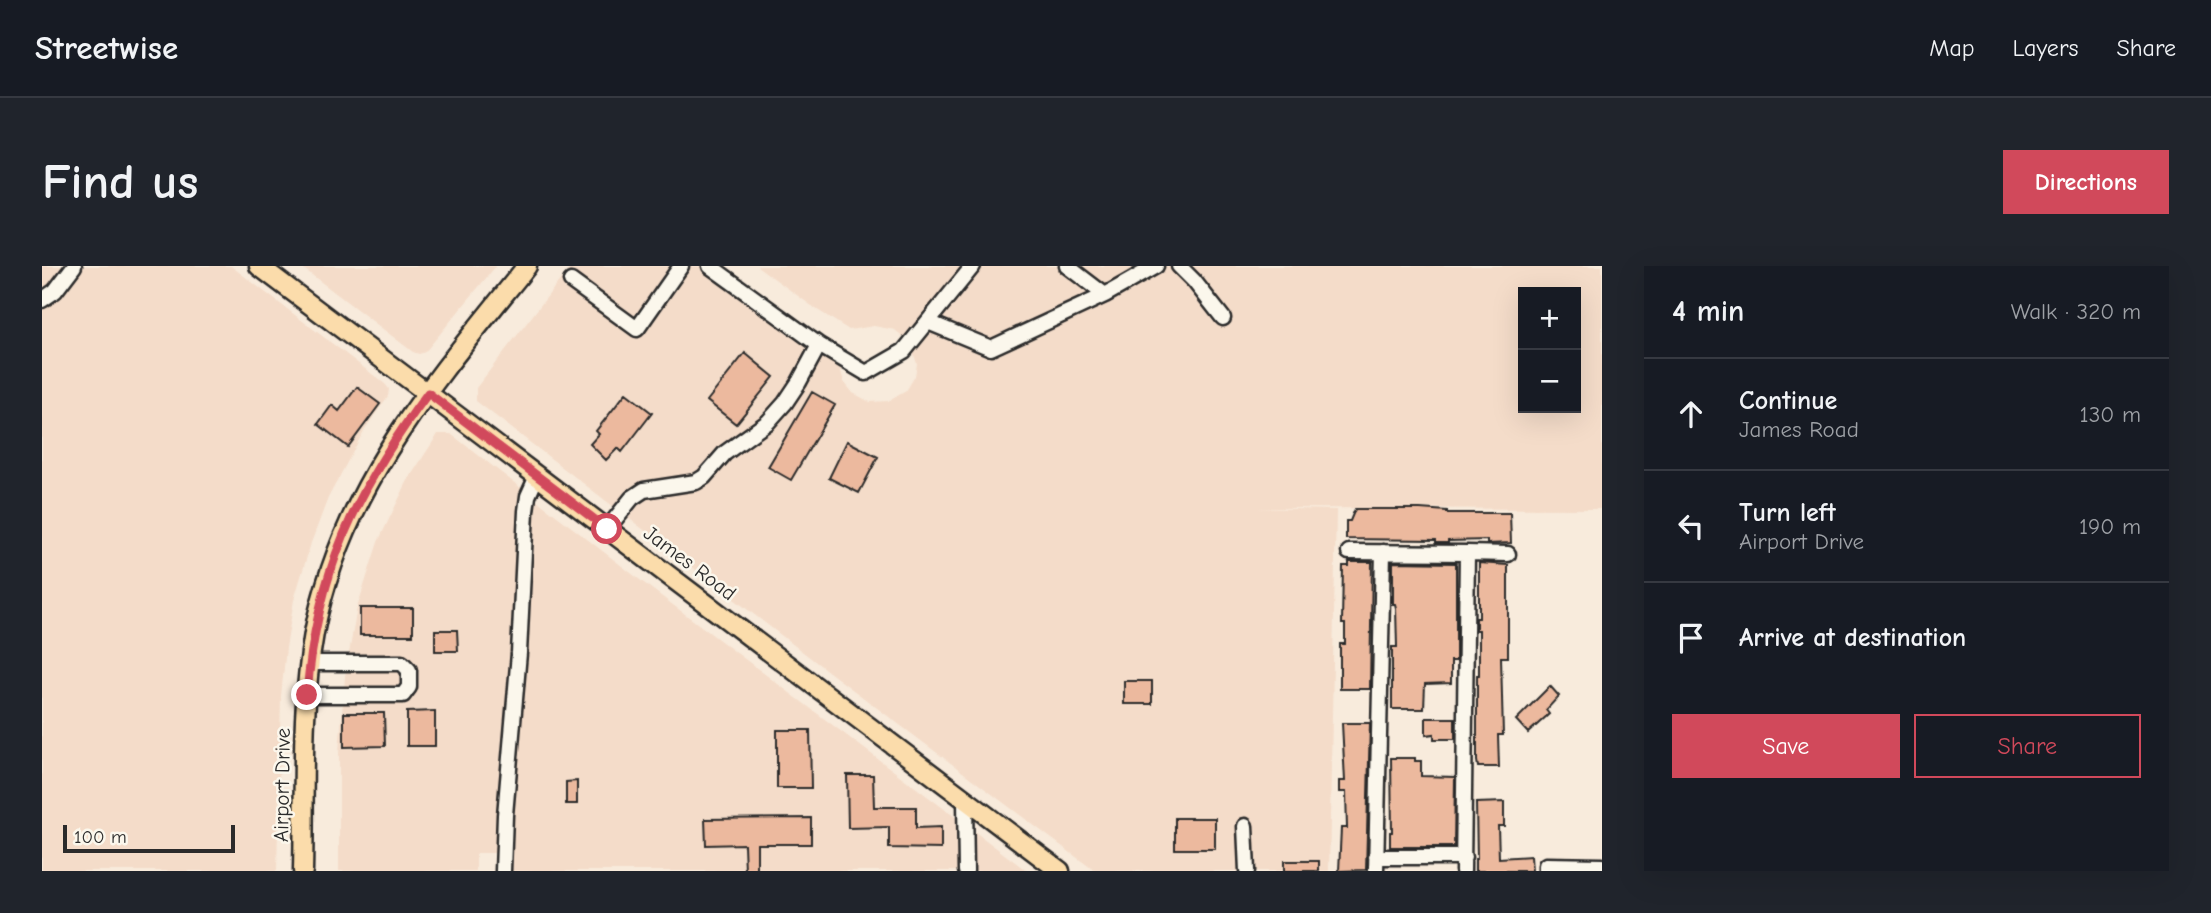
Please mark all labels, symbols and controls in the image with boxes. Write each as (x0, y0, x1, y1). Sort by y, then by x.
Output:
text: Streetwise (35, 29, 178, 67)
text: Map (1929, 34, 1975, 62)
text: Layers (2013, 34, 2078, 62)
text: Share (2116, 34, 2176, 62)
button: Directions (2003, 150, 2169, 214)
text: Find us (42, 154, 198, 210)
map controls (1518, 287, 1581, 413)
button: + (1518, 287, 1581, 350)
text: 4 min (1672, 294, 1744, 329)
text: Walk · 320 m (2011, 298, 2141, 325)
button: − (1518, 350, 1581, 413)
text: Continue (1739, 386, 1837, 416)
icon: ahead (1672, 395, 1710, 433)
text: 130 m (2080, 401, 2141, 428)
text: James Road (1739, 416, 1859, 443)
text: Turn left (1739, 498, 1836, 528)
icon: left (1672, 507, 1710, 545)
route start (591, 513, 622, 544)
text: 190 m (2079, 513, 2141, 540)
street label: James Road (639, 520, 741, 606)
text: Airport Drive (1739, 528, 1864, 555)
icon: arrive (1672, 619, 1710, 657)
text: Arrive at destination (1739, 623, 1966, 653)
route end (291, 679, 322, 710)
button: Save (1672, 714, 1900, 778)
button: Share (1914, 714, 2141, 778)
street label: Airport Drive (269, 728, 295, 842)
scale bar (63, 822, 234, 854)
text: 100 m (74, 826, 127, 848)

